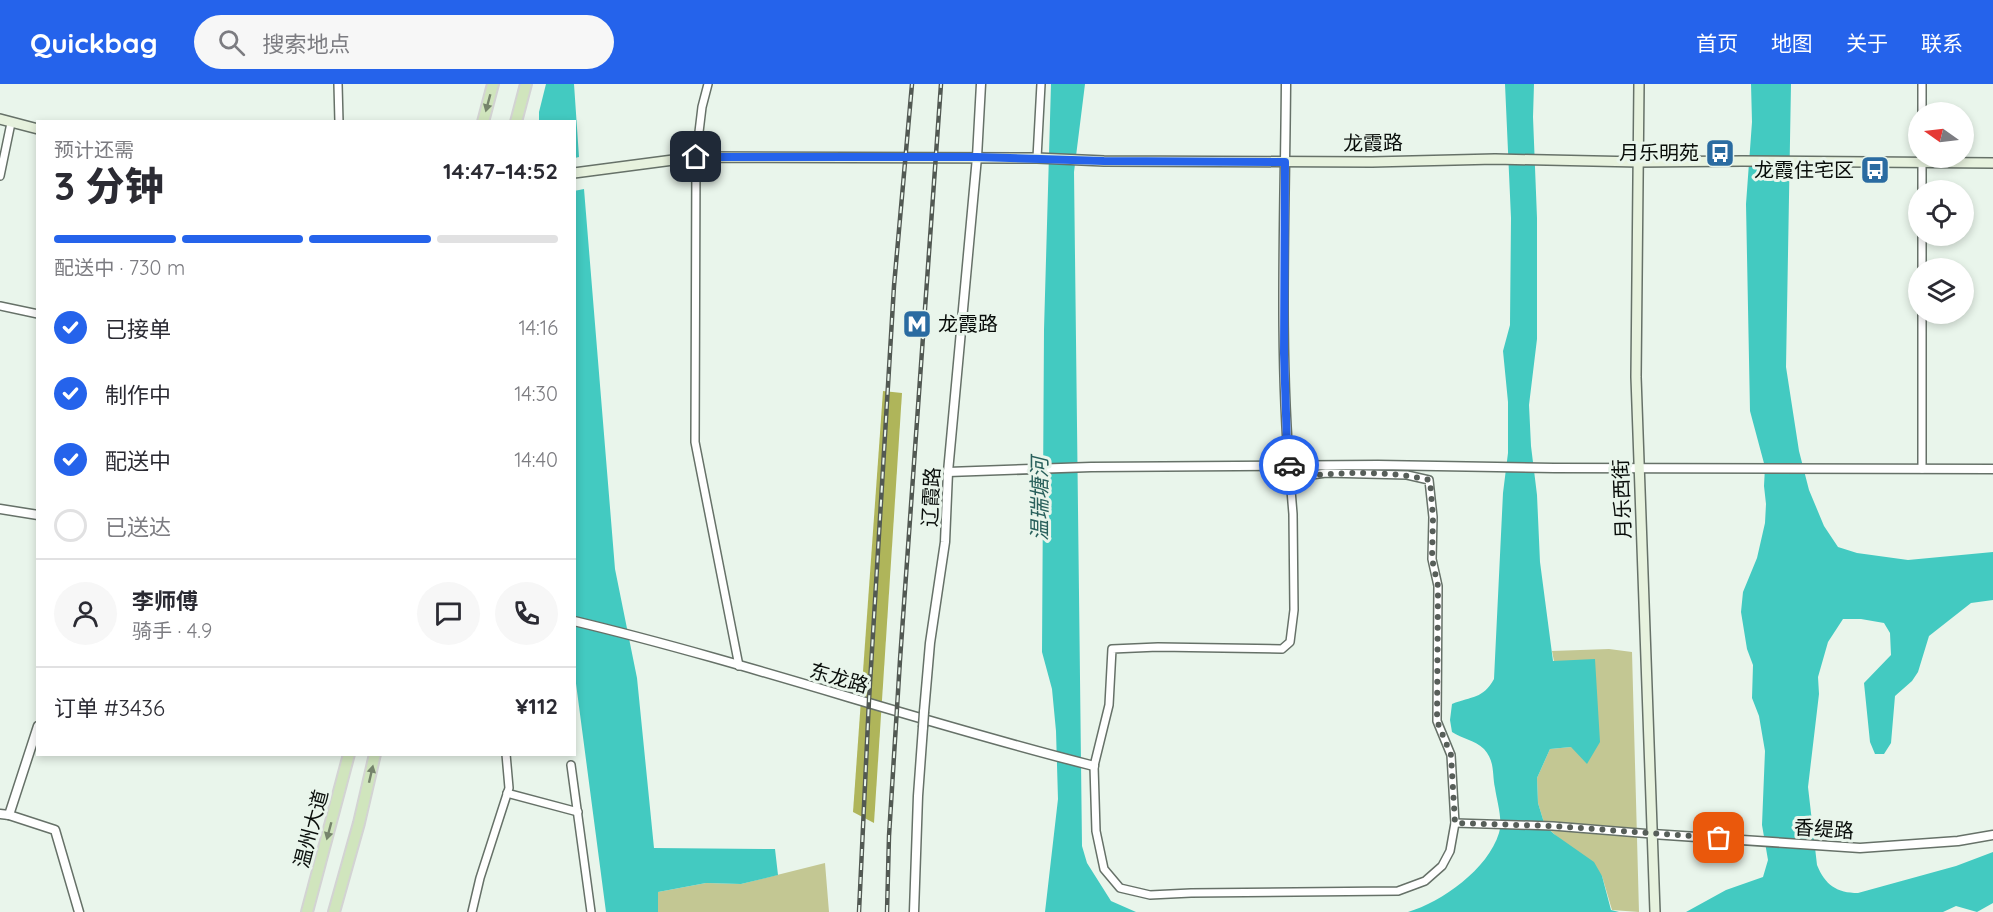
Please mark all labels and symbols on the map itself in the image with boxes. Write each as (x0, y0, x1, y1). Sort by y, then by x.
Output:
one-way arrow (483, 94, 492, 112)
north arrow (1908, 102, 1974, 168)
street label: 龙霞路 (1343, 129, 1403, 156)
pin (670, 131, 721, 182)
bus stop icon: 月乐明苑 (1704, 137, 1736, 169)
place label: 月乐明苑 (1619, 140, 1699, 165)
bus stop icon: 龙霞住宅区 (1859, 154, 1891, 186)
place label: 龙霞住宅区 (1754, 157, 1854, 182)
metro station icon: 龙霞路 (901, 308, 933, 340)
place label: 龙霞路 (938, 311, 998, 336)
courier (1259, 435, 1319, 495)
water label: 温瑞塘河 (1026, 453, 1052, 541)
street label: 月乐西街 (1608, 459, 1635, 539)
street label: 辽霞路 (916, 466, 945, 528)
street label: 东龙路 (807, 657, 871, 698)
one-way arrow (366, 765, 376, 784)
street label: 温州大道 (288, 787, 333, 871)
pin (1693, 812, 1744, 863)
street label: 香缇路 (1793, 814, 1855, 843)
one-way arrow (324, 823, 333, 841)

